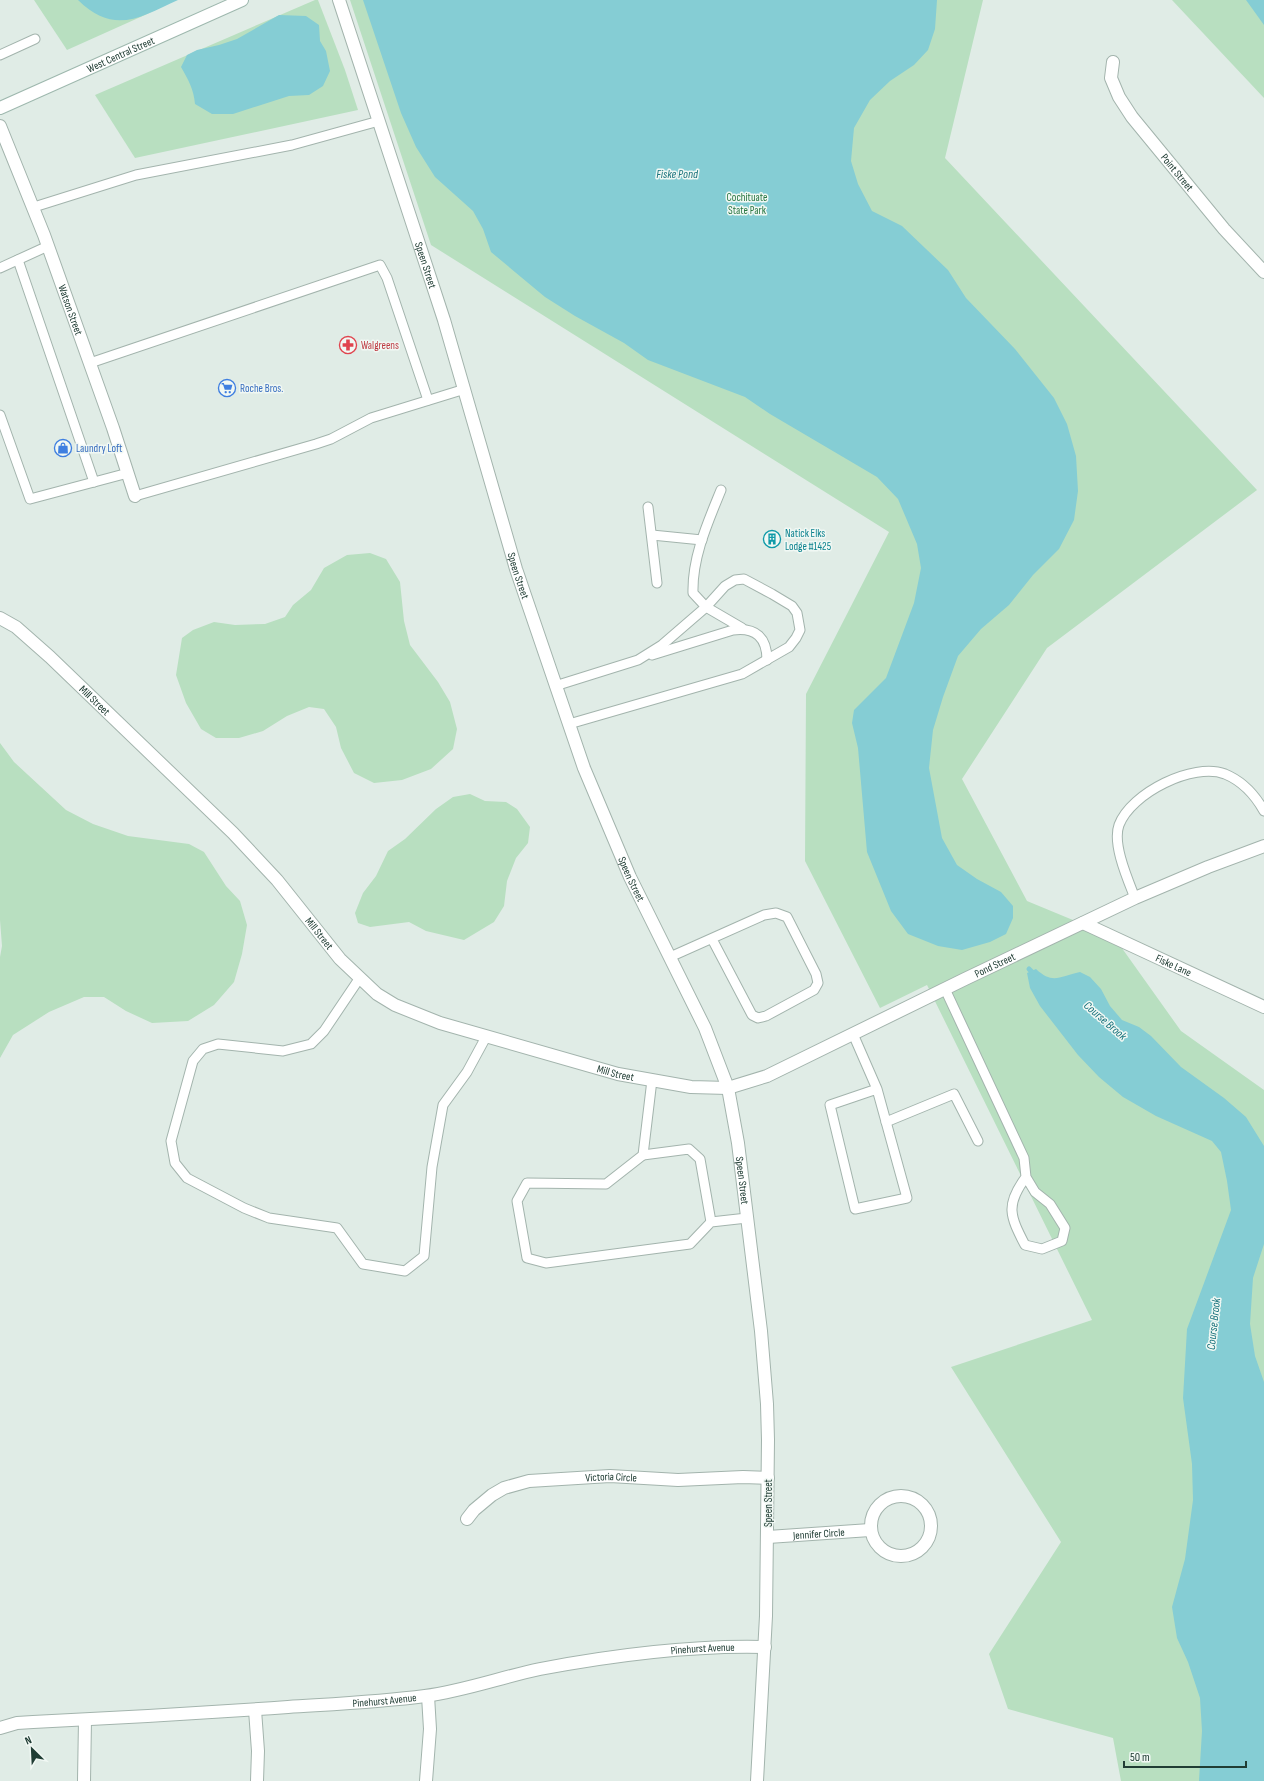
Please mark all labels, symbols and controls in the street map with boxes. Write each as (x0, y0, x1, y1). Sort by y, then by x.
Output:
street label: West Central Street (85, 33, 157, 75)
street label: Point Street (1158, 151, 1197, 194)
water label: Fiske Pond (656, 167, 699, 182)
park label: Cochituate State Park (727, 191, 767, 217)
street label: Speen Street (412, 240, 440, 290)
street label: Watson Street (56, 283, 86, 337)
pharmacy icon: Walgreens (338, 335, 358, 355)
place label: Walgreens (361, 339, 399, 352)
supermarket icon: Roche Bros. (217, 378, 237, 398)
place label: Roche Bros. (240, 382, 283, 395)
shop icon: Laundry Loft (53, 438, 73, 458)
place label: Laundry Loft (76, 442, 123, 455)
place label: Natick Elks Lodge #1425 (785, 527, 831, 553)
building icon: Natick Elks Lodge #1425 (762, 529, 782, 549)
street label: Speen Street (505, 551, 532, 601)
street label: Mill Street (77, 682, 113, 718)
street label: Speen Street (616, 855, 648, 904)
street label: Mill Street (303, 914, 337, 952)
street label: Pond Street (972, 949, 1018, 980)
street label: Fiske Lane (1154, 951, 1194, 979)
water label: Course Brook (1080, 998, 1130, 1044)
street label: Mill Street (596, 1062, 636, 1083)
street label: Speen Street (733, 1156, 752, 1206)
water label: Course Brook (1204, 1297, 1224, 1351)
street label: Victoria Circle (585, 1469, 637, 1484)
street label: Speen Street (762, 1478, 775, 1527)
street label: Jennifer Circle (792, 1525, 845, 1542)
street label: Pinehurst Avenue (670, 1640, 735, 1657)
street label: Pinehurst Avenue (352, 1691, 417, 1709)
north arrow (12, 1729, 52, 1769)
text: N (23, 1733, 34, 1747)
scale bar (1124, 1743, 1246, 1769)
text: 50 m (1130, 1750, 1150, 1765)

